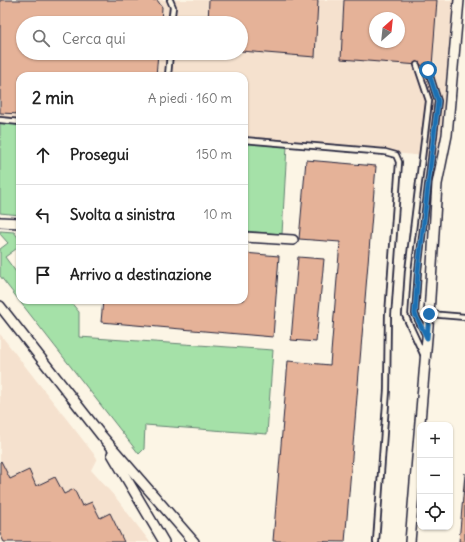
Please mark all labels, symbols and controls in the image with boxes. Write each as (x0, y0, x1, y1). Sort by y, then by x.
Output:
north arrow (369, 12, 405, 48)
search box (16, 16, 248, 60)
icon: search (30, 27, 52, 49)
text: Cerca qui (62, 29, 126, 48)
route start (419, 61, 437, 79)
text: 2 min (32, 87, 74, 109)
text: A piedi · 160 m (148, 90, 232, 107)
icon: ahead (32, 144, 54, 166)
text: Prosegui (70, 145, 129, 164)
text: 150 m (196, 146, 232, 163)
icon: left (32, 204, 54, 226)
text: Svolta a sinistra (70, 205, 175, 224)
text: 10 m (204, 206, 232, 223)
icon: arrive (32, 264, 54, 286)
text: Arrivo a destinazione (70, 265, 212, 284)
route end (420, 305, 438, 323)
map controls (417, 422, 453, 530)
button: + (417, 422, 453, 458)
button: − (417, 458, 453, 494)
button: locate (417, 494, 453, 530)

